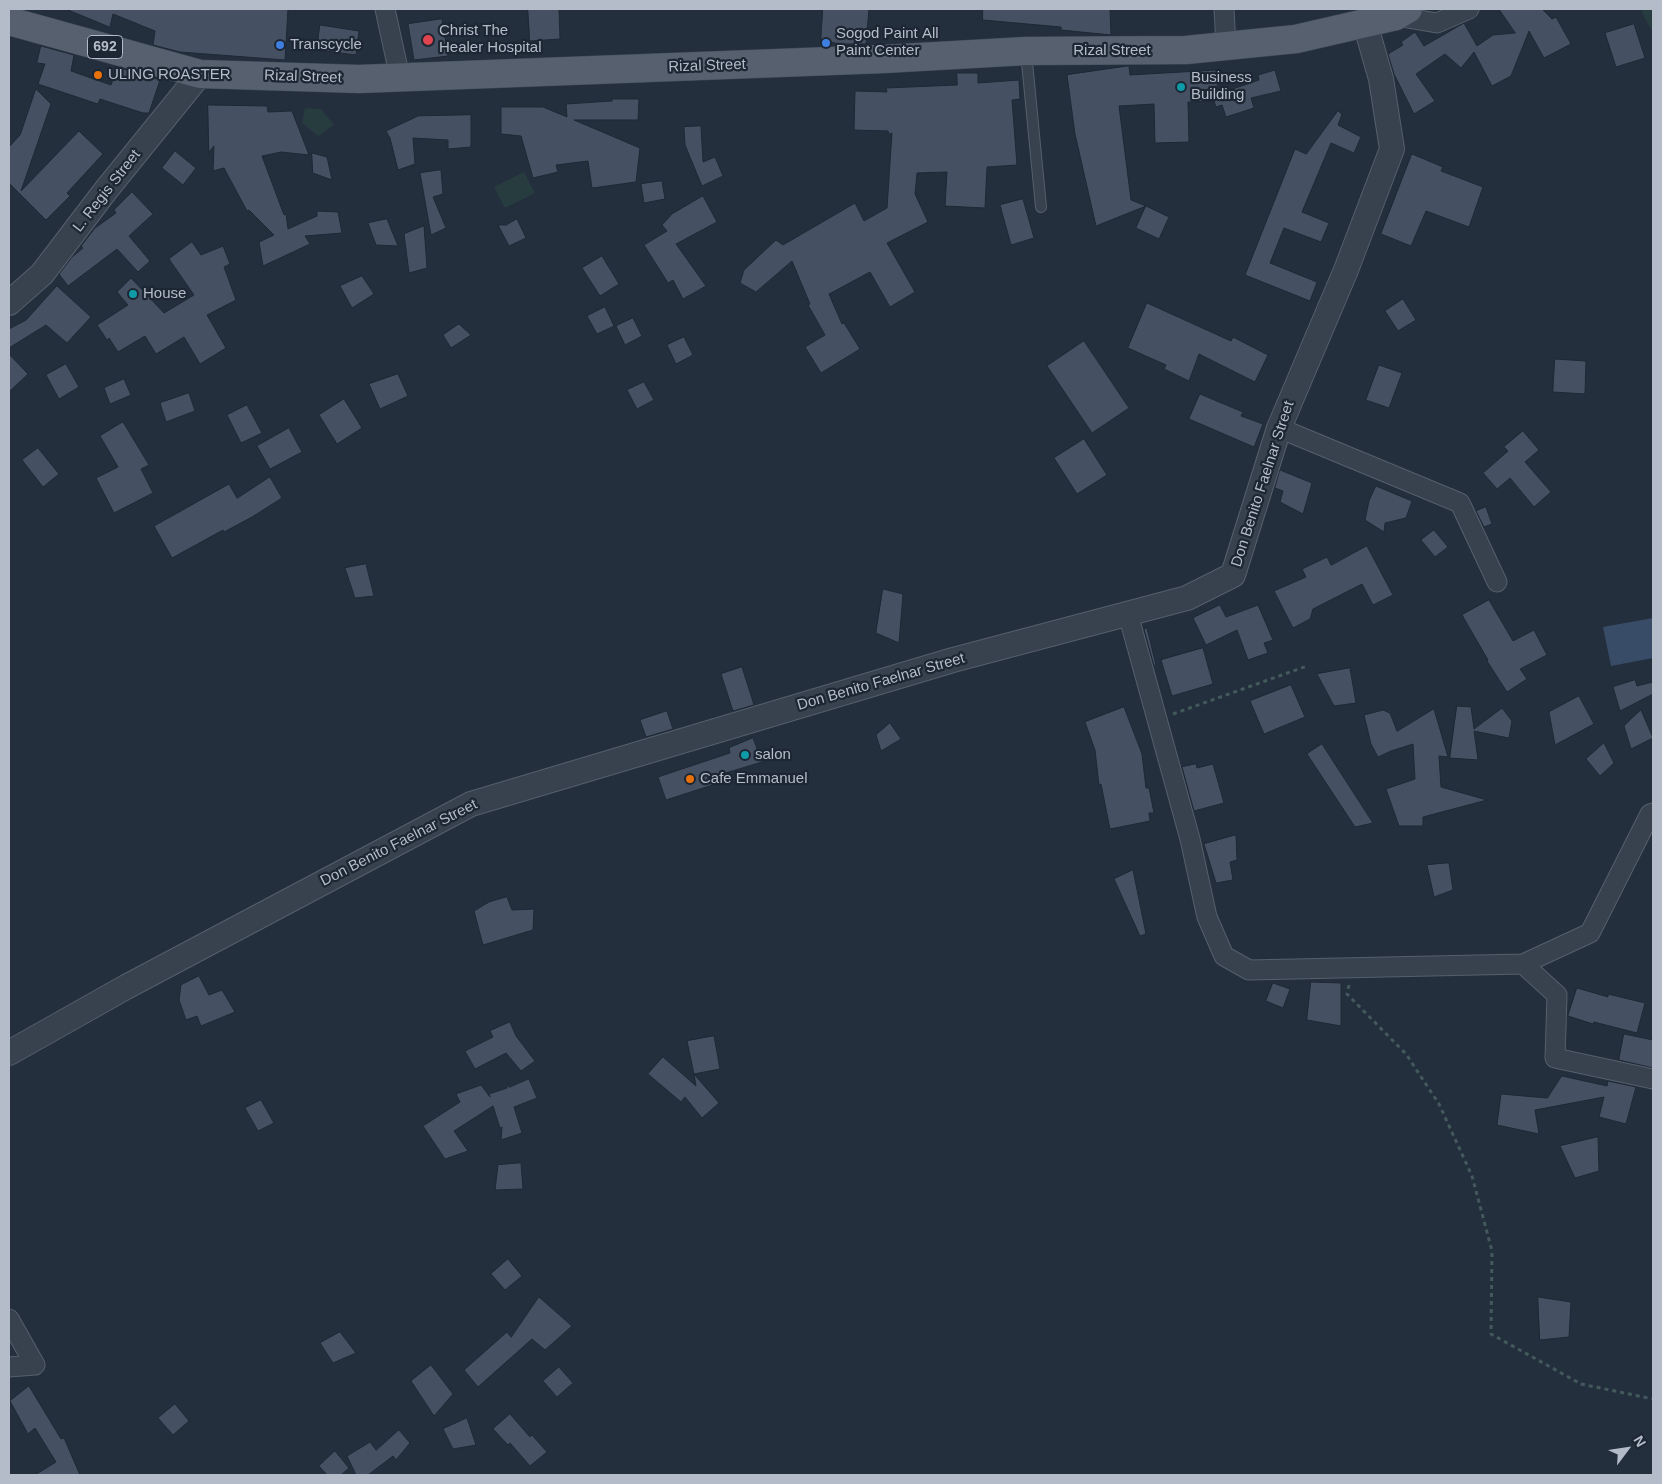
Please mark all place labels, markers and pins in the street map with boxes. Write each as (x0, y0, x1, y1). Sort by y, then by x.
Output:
place label: Christ The Healer Hospital (439, 22, 542, 57)
place label: Sogod Paint All Paint Center (836, 25, 939, 60)
marker: Christ The Healer Hospital (421, 33, 435, 47)
place label: Transcycle (290, 36, 362, 54)
marker: Sogod Paint All Paint Center (820, 37, 832, 49)
marker: Transcycle (274, 39, 286, 51)
place label: ULING ROASTER (108, 66, 231, 84)
marker: ULING ROASTER (92, 69, 104, 81)
place label: Business Building (1191, 69, 1252, 104)
marker: Business Building (1175, 81, 1187, 93)
place label: House (143, 285, 186, 303)
marker: House (127, 288, 139, 300)
place label: salon (755, 746, 791, 764)
marker: salon (739, 749, 751, 761)
place label: Cafe Emmanuel (700, 770, 808, 788)
marker: Cafe Emmanuel (684, 773, 696, 785)

